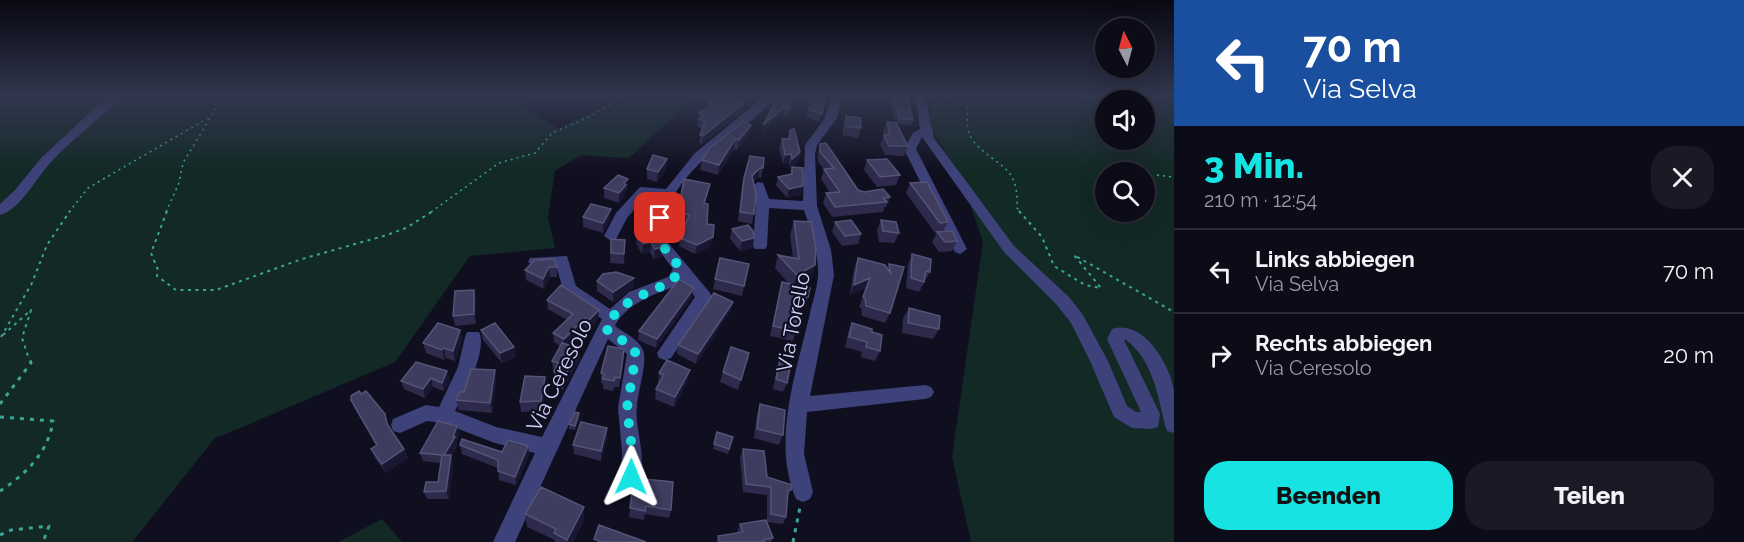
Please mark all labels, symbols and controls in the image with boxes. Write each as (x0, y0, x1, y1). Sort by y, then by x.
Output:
north arrow (1095, 18, 1155, 78)
map controls (1095, 18, 1155, 222)
text: 70 m (1303, 23, 1402, 72)
icon: left (1204, 24, 1282, 102)
text: Via Selva (1303, 73, 1417, 104)
button: sound (1095, 90, 1155, 150)
text: 3 Min. (1204, 144, 1304, 186)
button: close (1651, 146, 1714, 209)
button: search (1095, 162, 1155, 222)
text: 210 m · 12:54 (1204, 188, 1317, 212)
pin (634, 192, 685, 243)
icon: arrive (643, 201, 676, 234)
text: Links abbiegen (1255, 246, 1415, 272)
icon: left (1204, 255, 1237, 288)
text: 70 m (1663, 258, 1714, 284)
street label: Via Torello (771, 270, 815, 374)
text: Via Selva (1255, 272, 1339, 296)
street label: Via Ceresolo (521, 314, 597, 436)
text: Rechts abbiegen (1255, 330, 1432, 356)
icon: right (1204, 339, 1237, 372)
text: 20 m (1663, 342, 1714, 368)
text: Via Ceresolo (1255, 356, 1372, 380)
position arrow (599, 445, 663, 509)
button: Beenden (1204, 461, 1453, 530)
button: Teilen (1465, 461, 1714, 530)

